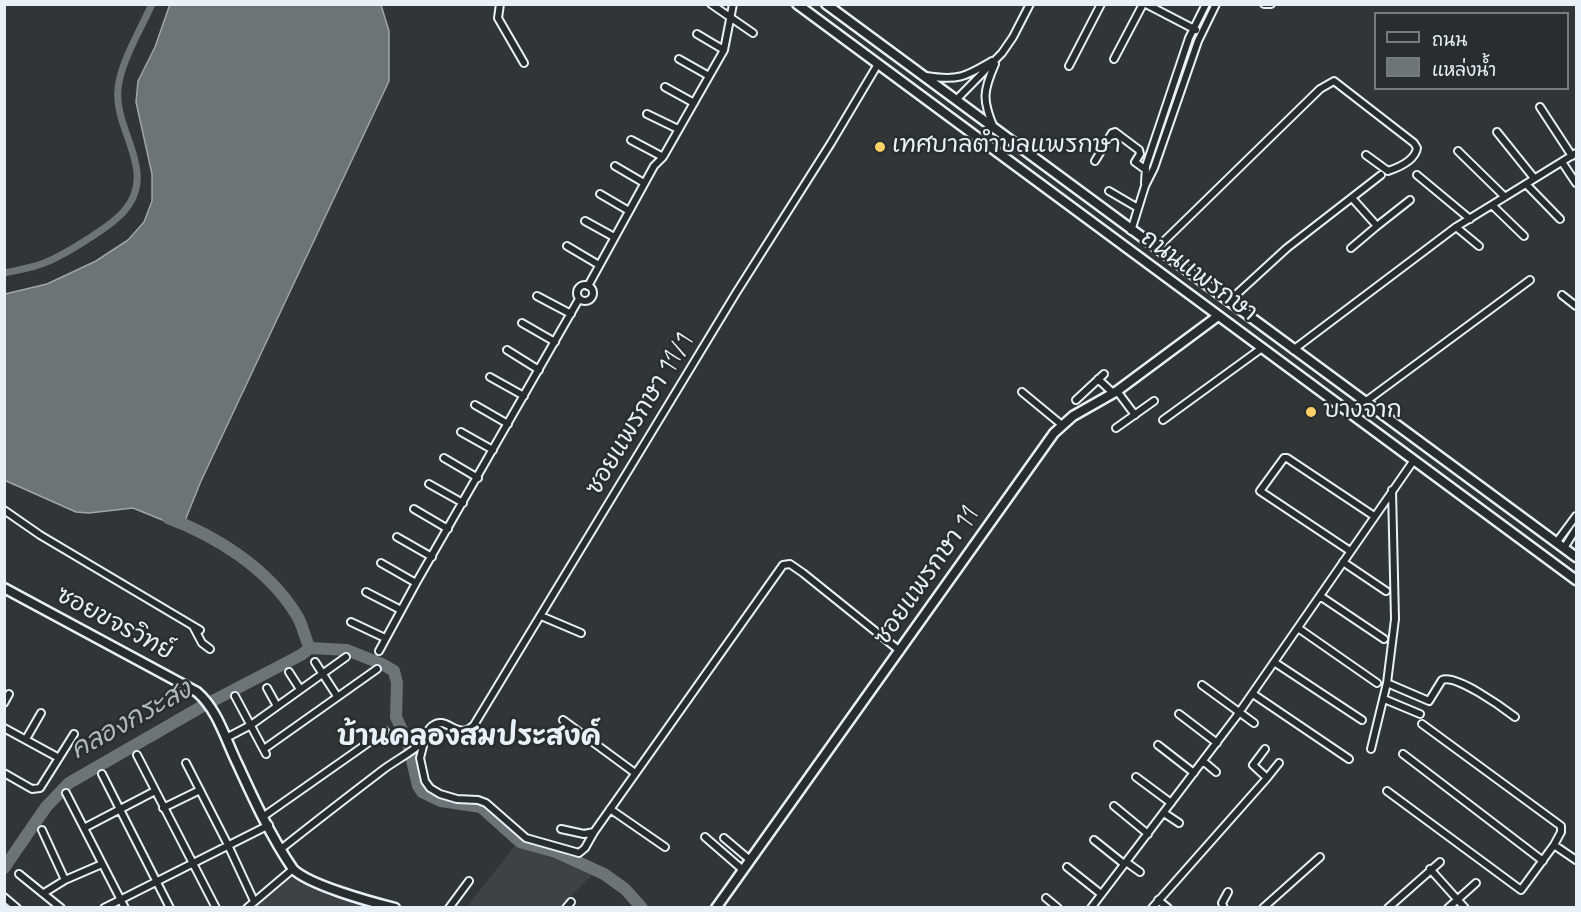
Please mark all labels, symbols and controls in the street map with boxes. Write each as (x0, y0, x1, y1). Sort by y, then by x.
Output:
legend (1374, 12, 1569, 90)
text: ถนน (1432, 29, 1467, 53)
text: แหล่งน้ำ (1432, 59, 1496, 83)
place label: เทศบาลตำบลแพรกษา (892, 133, 1121, 161)
marker: เทศบาลตำบลแพรกษา (873, 140, 887, 154)
street label: ถนนแพรกษา (1134, 225, 1262, 329)
street label: ซอยแพรกษา 11/1 (581, 329, 701, 501)
place label: บางจาก (1323, 398, 1402, 426)
marker: บางจาก (1304, 405, 1318, 419)
street label: ซอยแพรกษา 11 (869, 502, 987, 652)
street label: ซอยขจรวิทย์ (50, 582, 178, 668)
water label: คลองกระสง (66, 676, 198, 768)
district label: บ้านคลองสมประสงค์ (337, 723, 601, 755)

